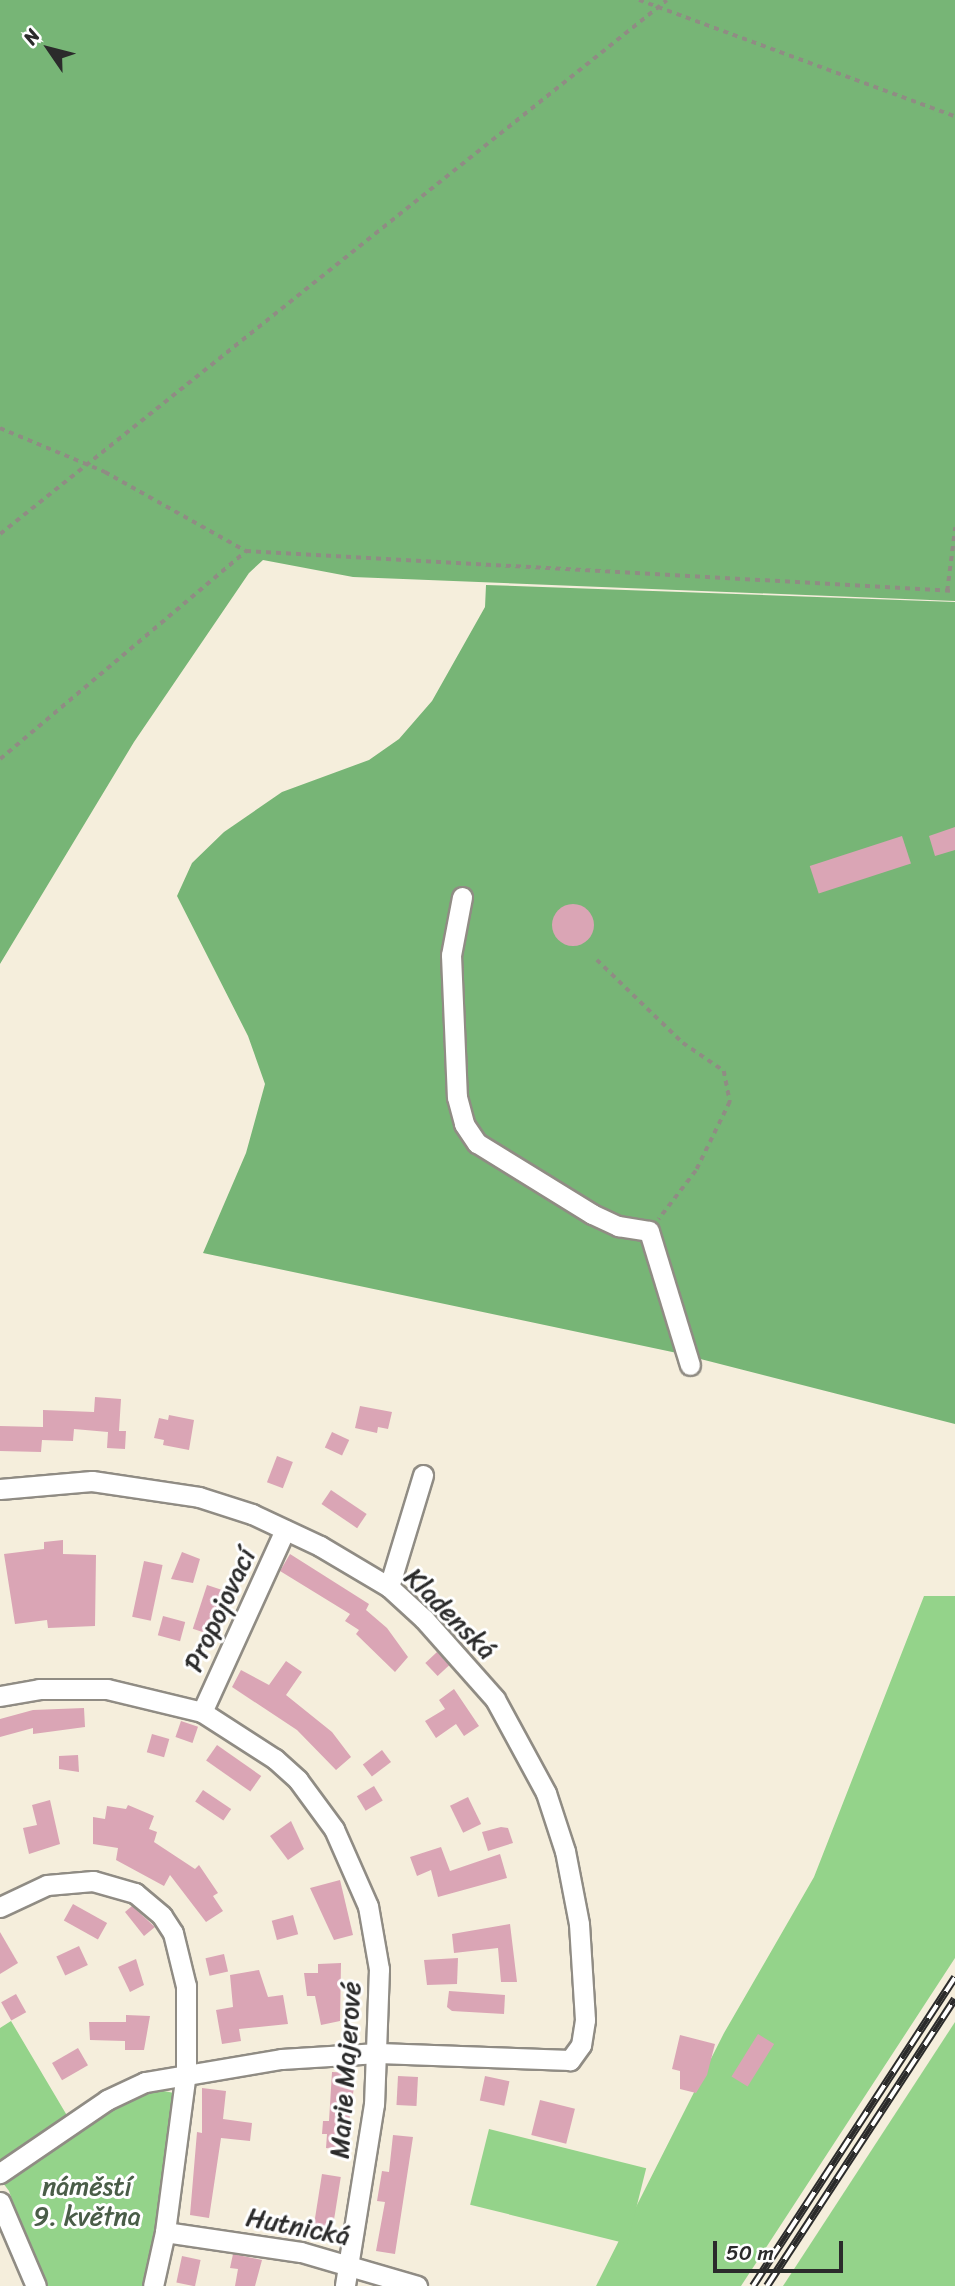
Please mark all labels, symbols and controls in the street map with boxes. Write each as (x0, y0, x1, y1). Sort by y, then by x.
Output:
north arrow (14, 14, 84, 84)
text: N (14, 22, 49, 52)
street label: Propojovací (178, 1543, 262, 1677)
street label: Kladenská (398, 1562, 502, 1666)
street label: Marie Majerové (324, 1981, 368, 2159)
park label: náměstí 9. května (33, 2171, 141, 2232)
street label: Hutnická (244, 2202, 352, 2252)
scale bar (717, 2226, 846, 2270)
text: 50 m (726, 2234, 774, 2272)

